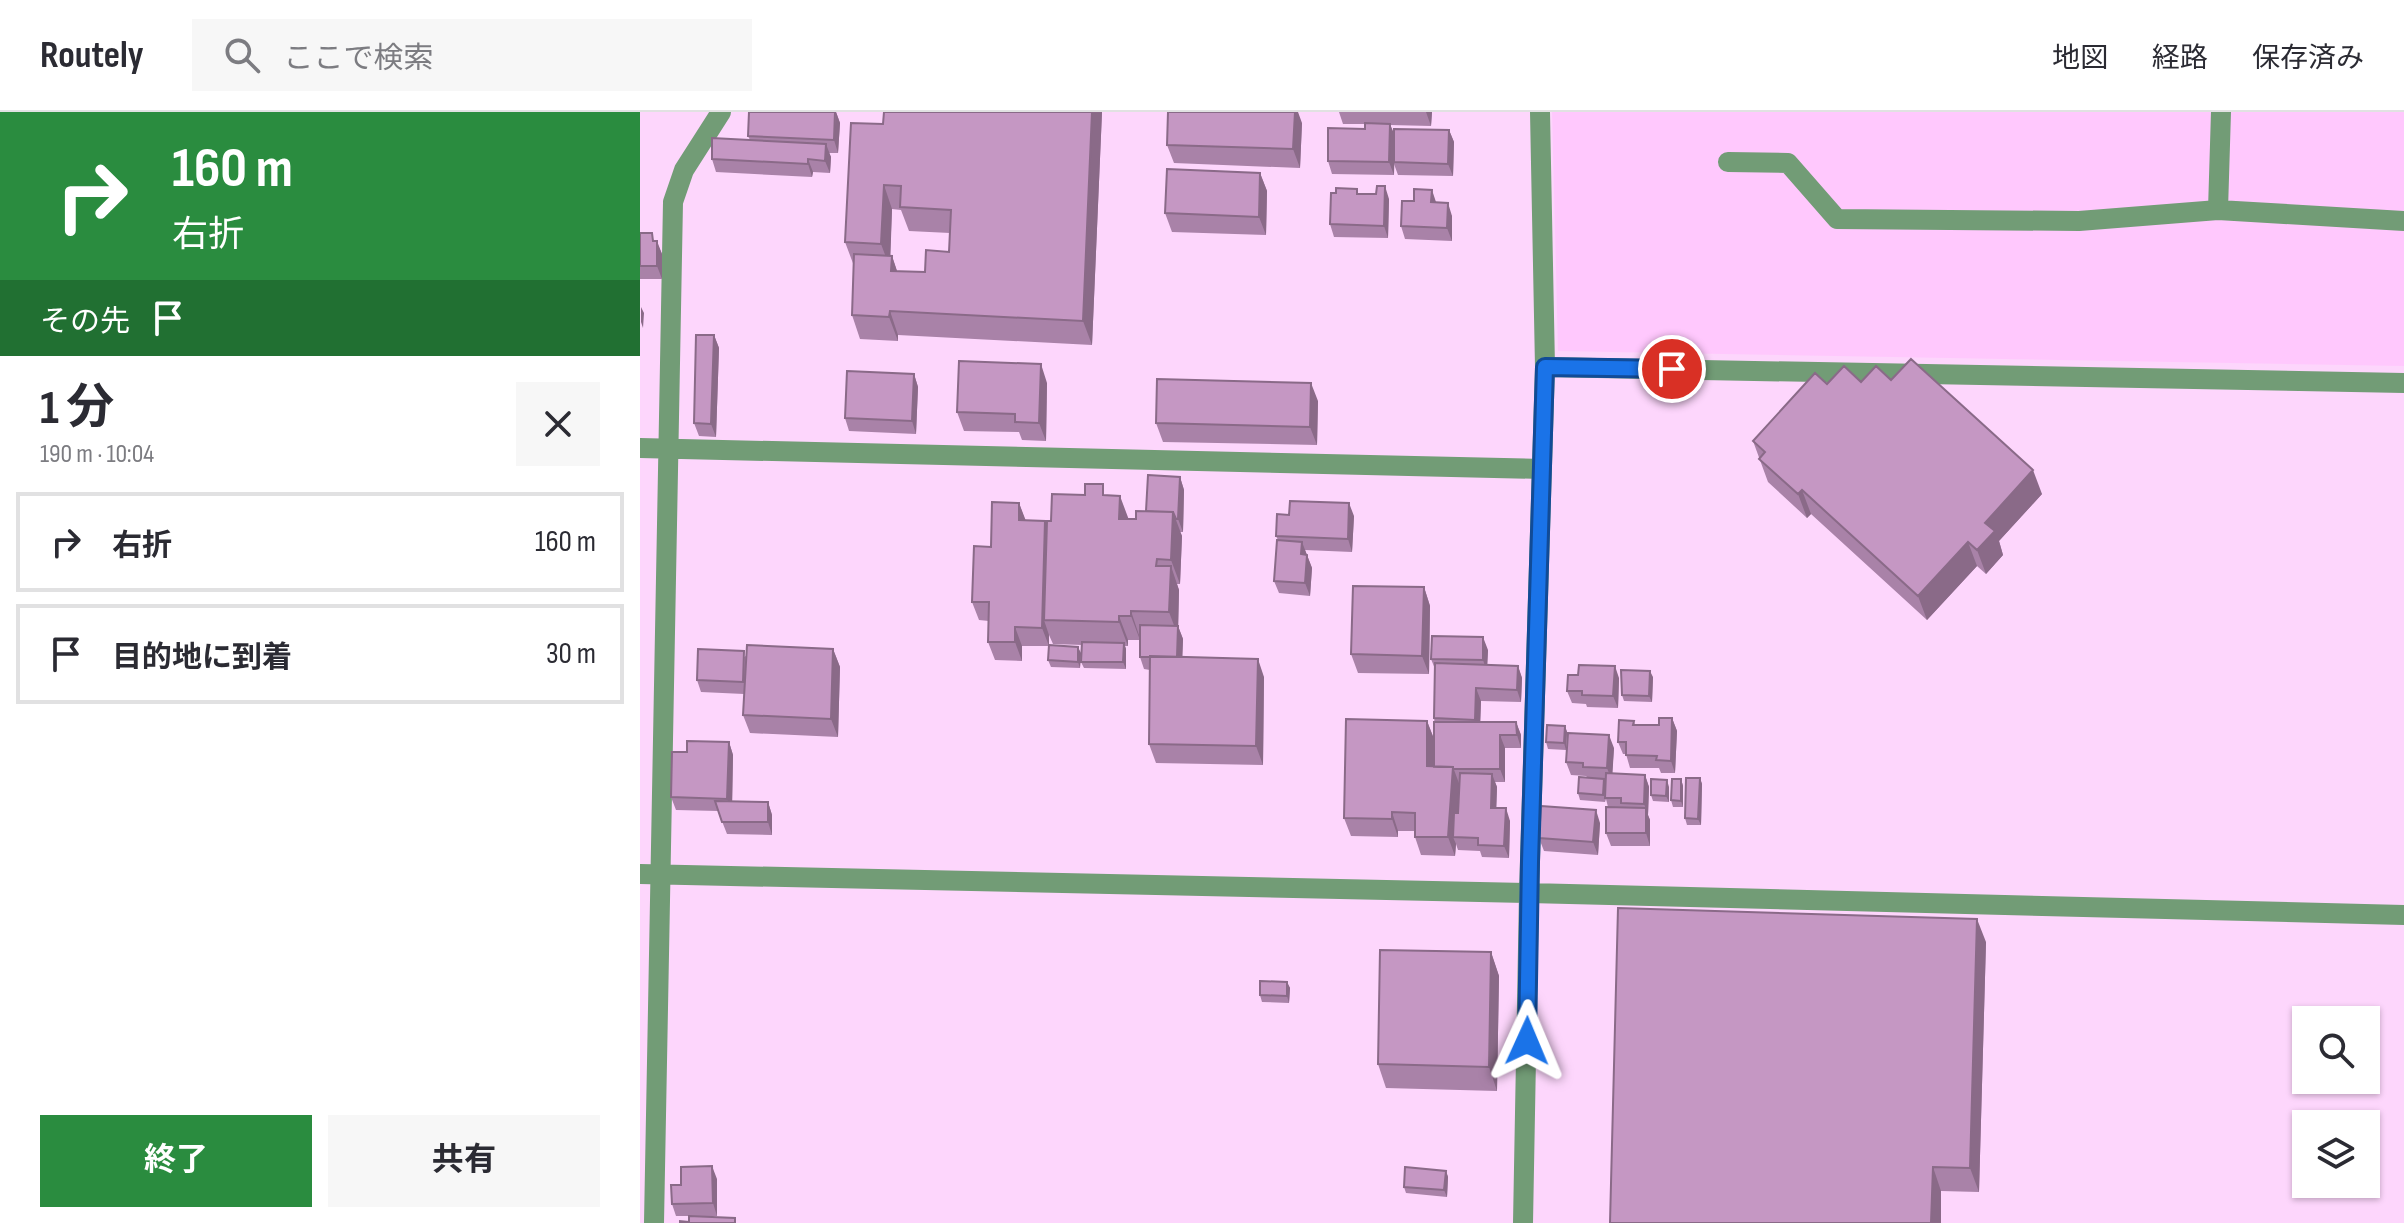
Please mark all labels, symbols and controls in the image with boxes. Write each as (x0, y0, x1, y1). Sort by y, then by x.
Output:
search box (192, 19, 752, 91)
text: Routely (40, 33, 144, 78)
icon: search (220, 33, 264, 77)
text: ここで検索 (284, 41, 434, 77)
text: 地図 (2052, 42, 2108, 75)
text: 経路 (2152, 42, 2208, 75)
text: 保存済み (2252, 42, 2364, 75)
text: 160 m (172, 136, 293, 203)
icon: right (40, 144, 144, 248)
text: 右折 (172, 214, 244, 257)
icon: arrive (146, 296, 190, 340)
text: その先 (40, 304, 130, 340)
pin (1638, 335, 1706, 403)
icon: arrive (1650, 347, 1694, 391)
text: 1 分 (40, 380, 114, 437)
button: close (516, 382, 600, 466)
text: 190 m · 10:04 (40, 439, 154, 470)
icon: right (44, 520, 88, 564)
text: 160 m (535, 524, 596, 560)
text: 右折 (112, 528, 172, 564)
icon: arrive (44, 632, 88, 676)
text: 30 m (546, 636, 596, 672)
text: 目的地に到着 (112, 640, 292, 676)
position arrow (1485, 999, 1569, 1083)
map controls (2292, 1006, 2380, 1198)
button: search (2292, 1006, 2380, 1094)
button: layers (2292, 1110, 2380, 1198)
button: 終了 (40, 1115, 312, 1207)
button: 共有 (328, 1115, 600, 1207)

